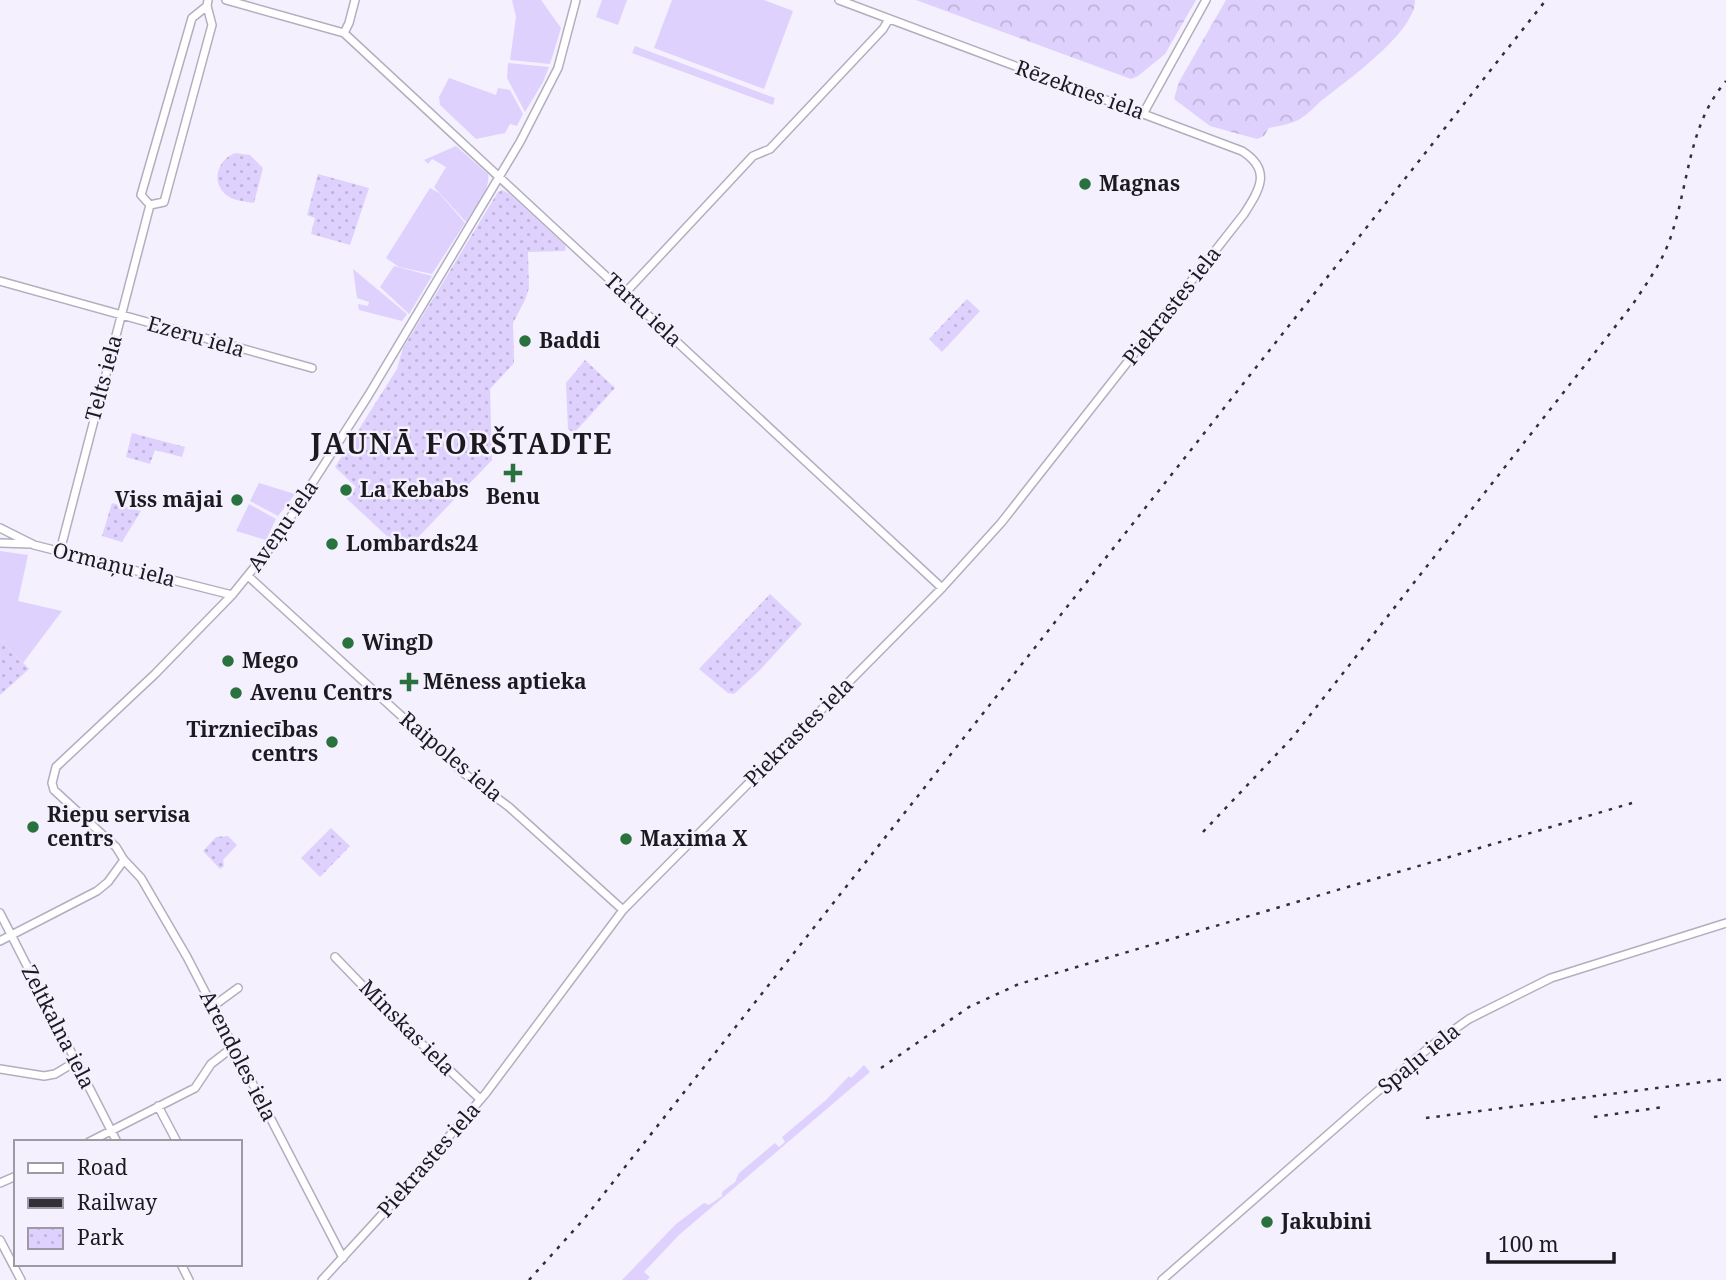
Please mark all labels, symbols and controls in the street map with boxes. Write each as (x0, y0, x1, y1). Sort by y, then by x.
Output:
street label: Rēzeknes iela (1012, 53, 1149, 125)
place label: Magnas (1099, 169, 1180, 197)
marker: Magnas (1077, 176, 1093, 192)
street label: Piekrastes iela (1116, 240, 1226, 371)
street label: Tartu iela (599, 266, 688, 352)
street label: Ezeru iela (144, 309, 248, 363)
place label: Baddi (539, 326, 601, 354)
street label: Telts iela (78, 332, 128, 424)
marker: Baddi (517, 333, 533, 349)
district label: JAUNĀ FORŠTADTE (309, 424, 614, 462)
marker: Benu (505, 465, 521, 481)
street label: Aveņu iela (240, 474, 324, 577)
place label: La Kebabs (360, 475, 469, 503)
marker: La Kebabs (338, 482, 354, 498)
place label: Benu (486, 482, 540, 510)
place label: Viss mājai (115, 485, 224, 513)
marker: Viss mājai (229, 492, 245, 508)
place label: Lombards24 (346, 529, 478, 557)
street label: Ormaņu iela (50, 535, 179, 593)
marker: Lombards24 (324, 536, 340, 552)
place label: WingD (362, 628, 434, 656)
marker: WingD (340, 635, 356, 651)
place label: Mego (242, 646, 299, 674)
marker: Mego (220, 653, 236, 669)
place label: Mēness aptieka (423, 667, 587, 695)
street label: Piekrastes iela (738, 671, 859, 792)
marker: Mēness aptieka (401, 674, 417, 690)
place label: Avenu Centrs (250, 678, 392, 706)
marker: Avenu Centrs (228, 685, 244, 701)
street label: Raipoles iela (394, 705, 509, 808)
place label: Tirzniecības centrs (187, 715, 318, 767)
marker: Tirzniecības centrs (324, 734, 340, 750)
place label: Riepu servisa centrs (47, 800, 190, 852)
marker: Riepu servisa centrs (25, 819, 41, 835)
place label: Maxima X (640, 824, 748, 852)
marker: Maxima X (618, 831, 634, 847)
street label: Zeltkalna iela (16, 960, 102, 1093)
street label: Minskas iela (354, 973, 462, 1081)
street label: Arendoles iela (194, 985, 284, 1126)
street label: Spaļu iela (1372, 1017, 1465, 1100)
street label: Piekrastes iela (371, 1096, 486, 1223)
legend (14, 1140, 242, 1266)
text: Road (77, 1153, 128, 1181)
text: Railway (77, 1188, 157, 1216)
place label: Jakubini (1280, 1207, 1372, 1235)
marker: Jakubini (1259, 1214, 1275, 1230)
scale bar (1488, 1220, 1614, 1264)
text: Park (77, 1223, 124, 1251)
text: 100 m (1498, 1230, 1559, 1258)

